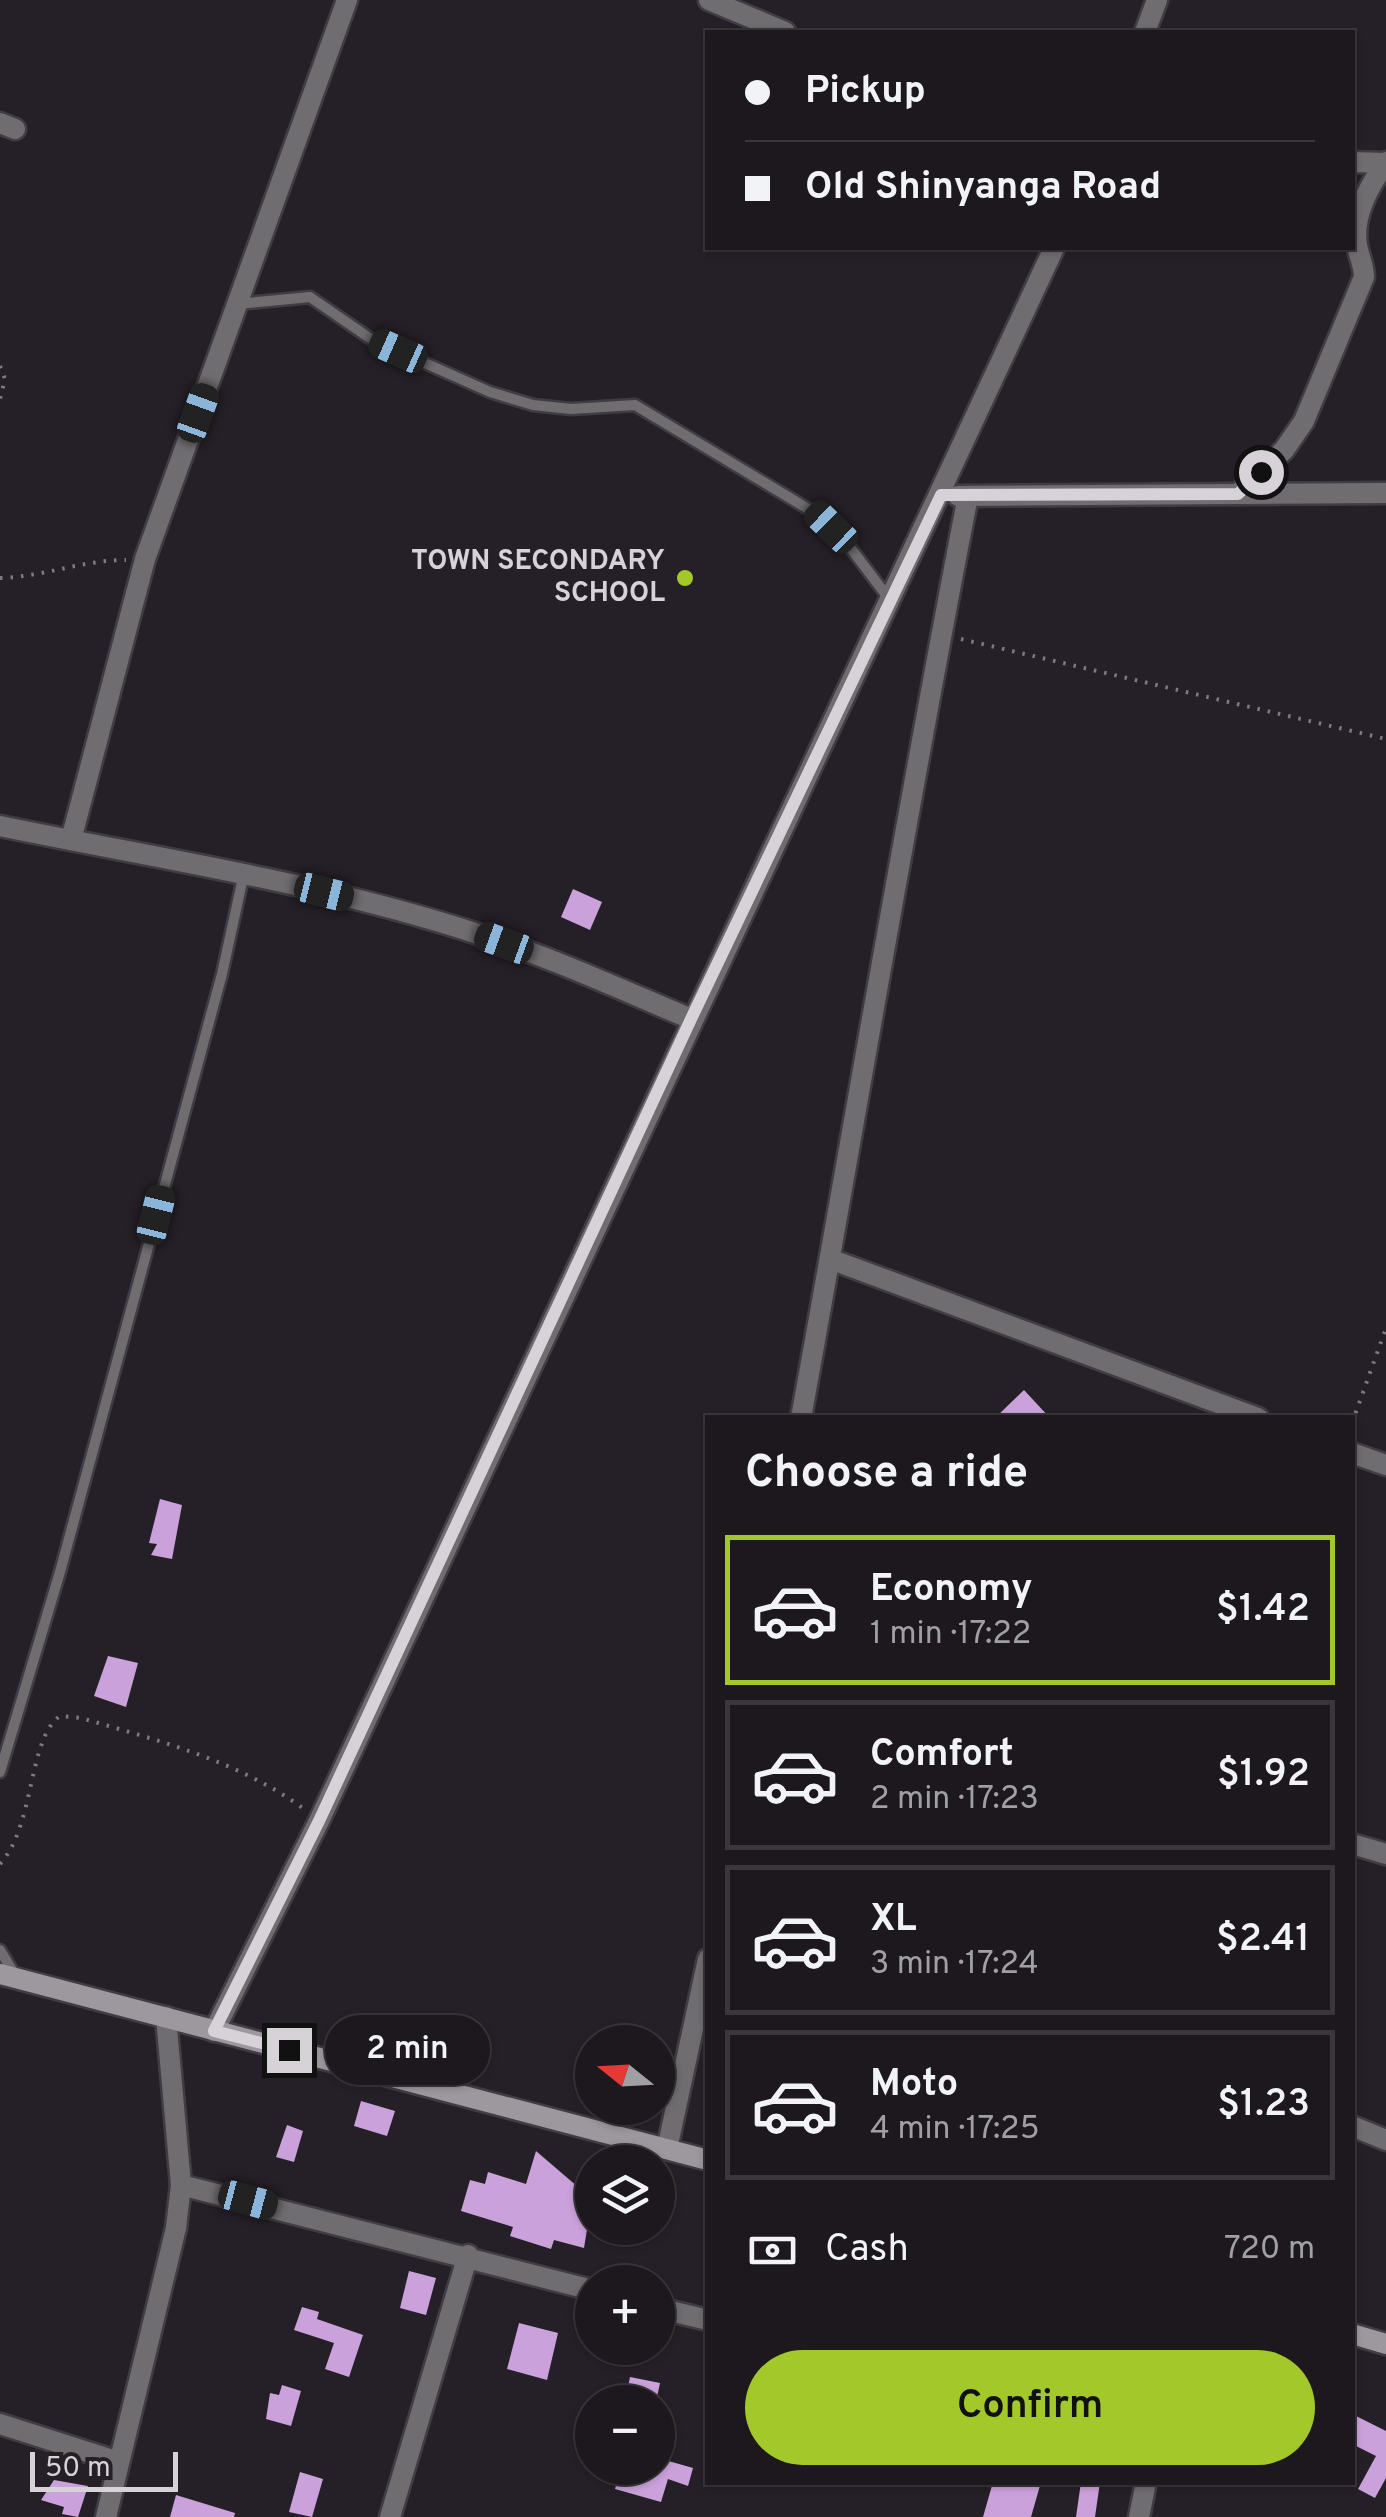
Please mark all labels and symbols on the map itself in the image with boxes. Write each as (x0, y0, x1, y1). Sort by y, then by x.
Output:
car (364, 325, 432, 377)
car (174, 380, 222, 446)
route start (1239, 450, 1284, 495)
car (799, 495, 863, 559)
place label: TOWN SECONDARY SCHOOL (411, 544, 665, 612)
marker: TOWN SECONDARY SCHOOL (674, 567, 696, 589)
car (291, 870, 357, 914)
car (471, 919, 537, 967)
car (134, 1182, 178, 1248)
callout: 2 min (324, 2015, 489, 2085)
north arrow (575, 2025, 675, 2125)
route end (267, 2028, 312, 2073)
car (215, 2178, 281, 2222)
scale bar (30, 2447, 178, 2492)

